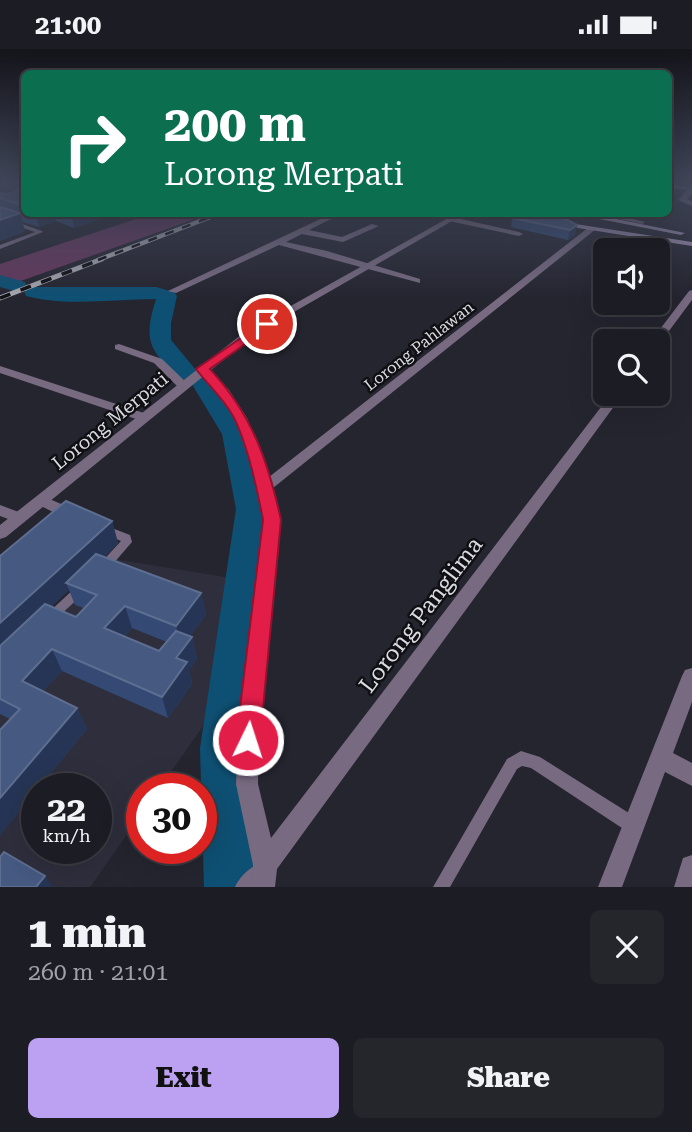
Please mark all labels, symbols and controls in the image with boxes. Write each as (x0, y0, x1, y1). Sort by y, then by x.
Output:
text: 21:00 (35, 10, 101, 40)
text: 200 m (164, 96, 306, 153)
icon: right (49, 98, 140, 189)
text: Lorong Merpati (164, 155, 404, 193)
map controls (593, 238, 670, 406)
button: sound (593, 238, 670, 315)
pin (237, 294, 297, 354)
street label: Lorong Pahlawan (361, 297, 477, 395)
icon: arrive (248, 305, 286, 343)
button: search (593, 329, 670, 406)
street label: Lorong Merpati (47, 367, 173, 475)
street label: Lorong Panglima (354, 531, 489, 698)
position arrow (211, 703, 285, 777)
speed limit sign: 30 (126, 773, 217, 864)
text: 22 (47, 789, 86, 830)
text: km/h (42, 825, 91, 846)
text: 1 min (28, 908, 146, 957)
button: close (590, 910, 664, 984)
text: 260 m · 21:01 (28, 959, 168, 986)
button: Exit (28, 1038, 339, 1118)
button: Share (353, 1038, 664, 1118)

